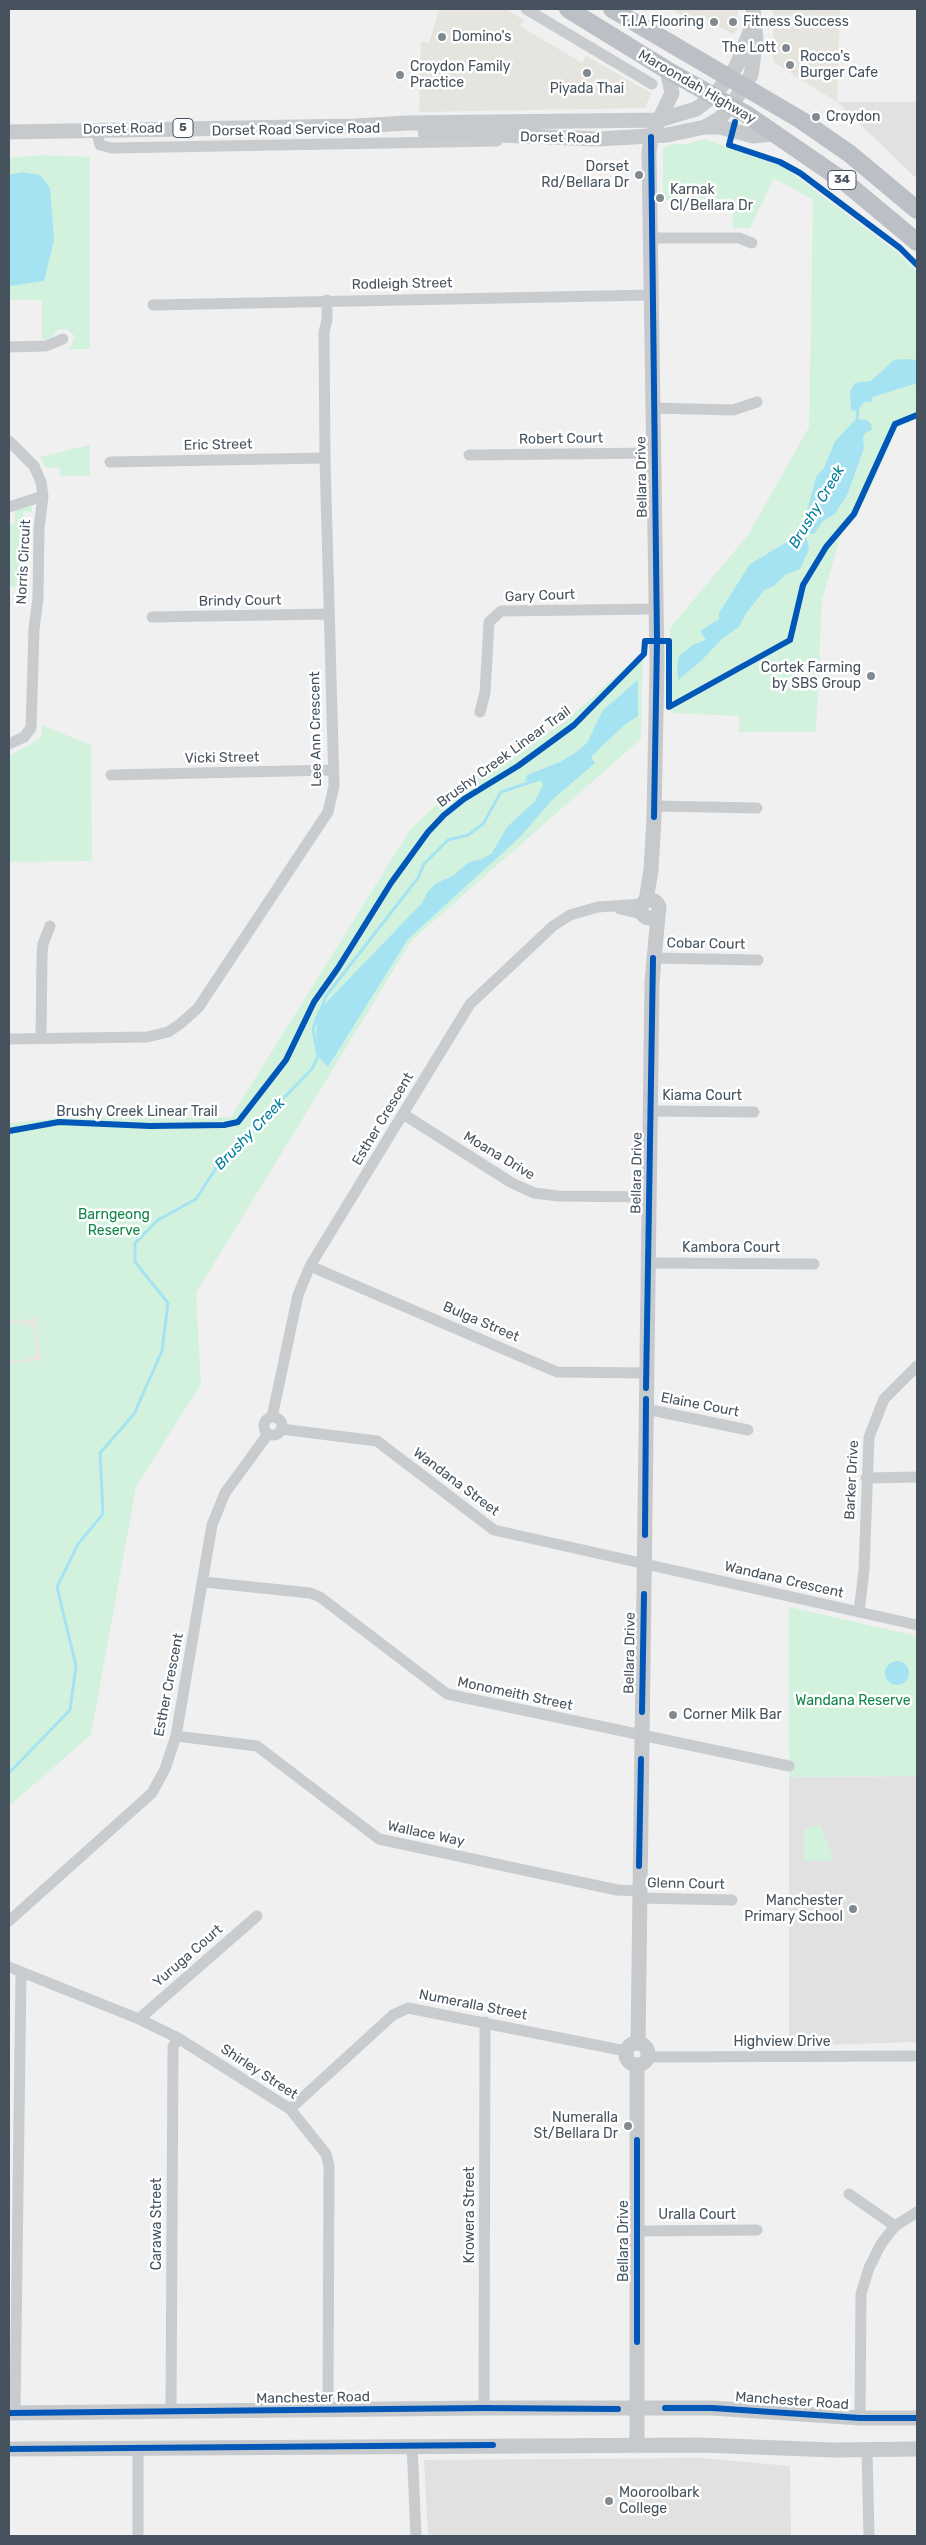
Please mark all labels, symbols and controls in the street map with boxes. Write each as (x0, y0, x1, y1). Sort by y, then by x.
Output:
place label: T.I.A Flooring (620, 14, 704, 30)
place label: Fitness Success (743, 14, 849, 30)
marker: T.I.A Flooring (708, 16, 720, 28)
marker: Fitness Success (727, 16, 739, 28)
place label: Domino's (452, 29, 512, 45)
marker: Domino's (436, 31, 448, 43)
place label: The Lott (722, 40, 776, 56)
marker: The Lott (780, 42, 792, 54)
street label: Maroondah Highway (635, 46, 759, 128)
place label: Rocco's Burger Cafe (800, 49, 878, 82)
place label: Croydon Family Practice (410, 59, 510, 92)
marker: Rocco's Burger Cafe (784, 59, 796, 71)
marker: Piyada Thai (581, 67, 593, 79)
marker: Croydon Family Practice (394, 69, 406, 81)
place label: Piyada Thai (550, 81, 624, 97)
place label: Croydon (826, 109, 881, 125)
marker: Croydon (810, 111, 822, 123)
road number: 5 (173, 119, 193, 138)
street label: Dorset Road (83, 120, 163, 138)
street label: Dorset Road Service Road (212, 120, 380, 140)
street label: Dorset Road (520, 129, 600, 147)
place label: Dorset Rd/Bellara Dr (541, 159, 629, 192)
marker: Dorset Rd/Bellara Dr (633, 169, 645, 181)
road number: 34 (828, 170, 856, 190)
place label: Karnak Cl/Bellara Dr (670, 182, 753, 214)
marker: Karnak Cl/Bellara Dr (654, 192, 666, 204)
street label: Rodleigh Street (351, 275, 453, 293)
street label: Robert Court (519, 430, 603, 448)
street label: Eric Street (183, 436, 253, 454)
street label: Bellara Drive (633, 436, 651, 518)
water label: Brushy Creek (785, 462, 849, 552)
street label: Norris Circuit (13, 519, 35, 605)
street label: Gary Court (505, 586, 575, 606)
street label: Brindy Court (199, 592, 281, 610)
place label: Cortek Farming by SBS Group (761, 660, 861, 692)
marker: Cortek Farming by SBS Group (865, 670, 877, 682)
street label: Lee Ann Crescent (307, 671, 325, 787)
street label: Brushy Creek Linear Trail (434, 703, 574, 811)
street label: Vicki Street (184, 749, 260, 767)
street label: Cobar Court (666, 935, 746, 953)
street label: Esther Crescent (349, 1070, 417, 1168)
street label: Kiama Court (662, 1088, 742, 1104)
water label: Brushy Creek (211, 1094, 289, 1174)
street label: Brushy Creek Linear Trail (56, 1104, 218, 1120)
street label: Moana Drive (460, 1128, 538, 1184)
street label: Bellara Drive (628, 1132, 646, 1214)
park label: Barngeong Reserve (78, 1207, 150, 1240)
street label: Kambora Court (682, 1240, 780, 1256)
street label: Bulga Street (440, 1298, 522, 1346)
street label: Elaine Court (659, 1389, 741, 1421)
street label: Barker Drive (842, 1440, 862, 1520)
street label: Wandana Street (410, 1444, 502, 1520)
street label: Wandana Crescent (723, 1558, 845, 1602)
street label: Bellara Drive (621, 1612, 639, 1694)
street label: Esther Crescent (151, 1632, 187, 1738)
street label: Monomeith Street (456, 1674, 574, 1714)
park label: Wandana Reserve (795, 1693, 911, 1709)
place label: Corner Milk Bar (683, 1707, 782, 1723)
marker: Corner Milk Bar (667, 1709, 679, 1721)
street label: Wallace Way (386, 1818, 466, 1850)
street label: Glenn Court (647, 1875, 725, 1893)
place label: Manchester Primary School (744, 1893, 843, 1925)
marker: Manchester Primary School (847, 1903, 859, 1915)
street label: Yuruga Court (150, 1921, 226, 1991)
street label: Numeralla Street (417, 1986, 529, 2024)
street label: Highview Drive (733, 2034, 831, 2050)
street label: Shirley Street (217, 2041, 301, 2103)
place label: Numeralla St/Bellara Dr (534, 2110, 618, 2142)
marker: Numeralla St/Bellara Dr (622, 2120, 634, 2132)
street label: Krowera Street (462, 2166, 478, 2264)
street label: Carawa Street (149, 2178, 165, 2270)
street label: Bellara Drive (616, 2200, 632, 2282)
street label: Uralla Court (658, 2207, 736, 2223)
street label: Manchester Road (256, 2389, 370, 2407)
street label: Manchester Road (735, 2389, 849, 2413)
place label: Mooroolbark College (619, 2485, 699, 2518)
marker: Mooroolbark College (603, 2495, 615, 2507)

